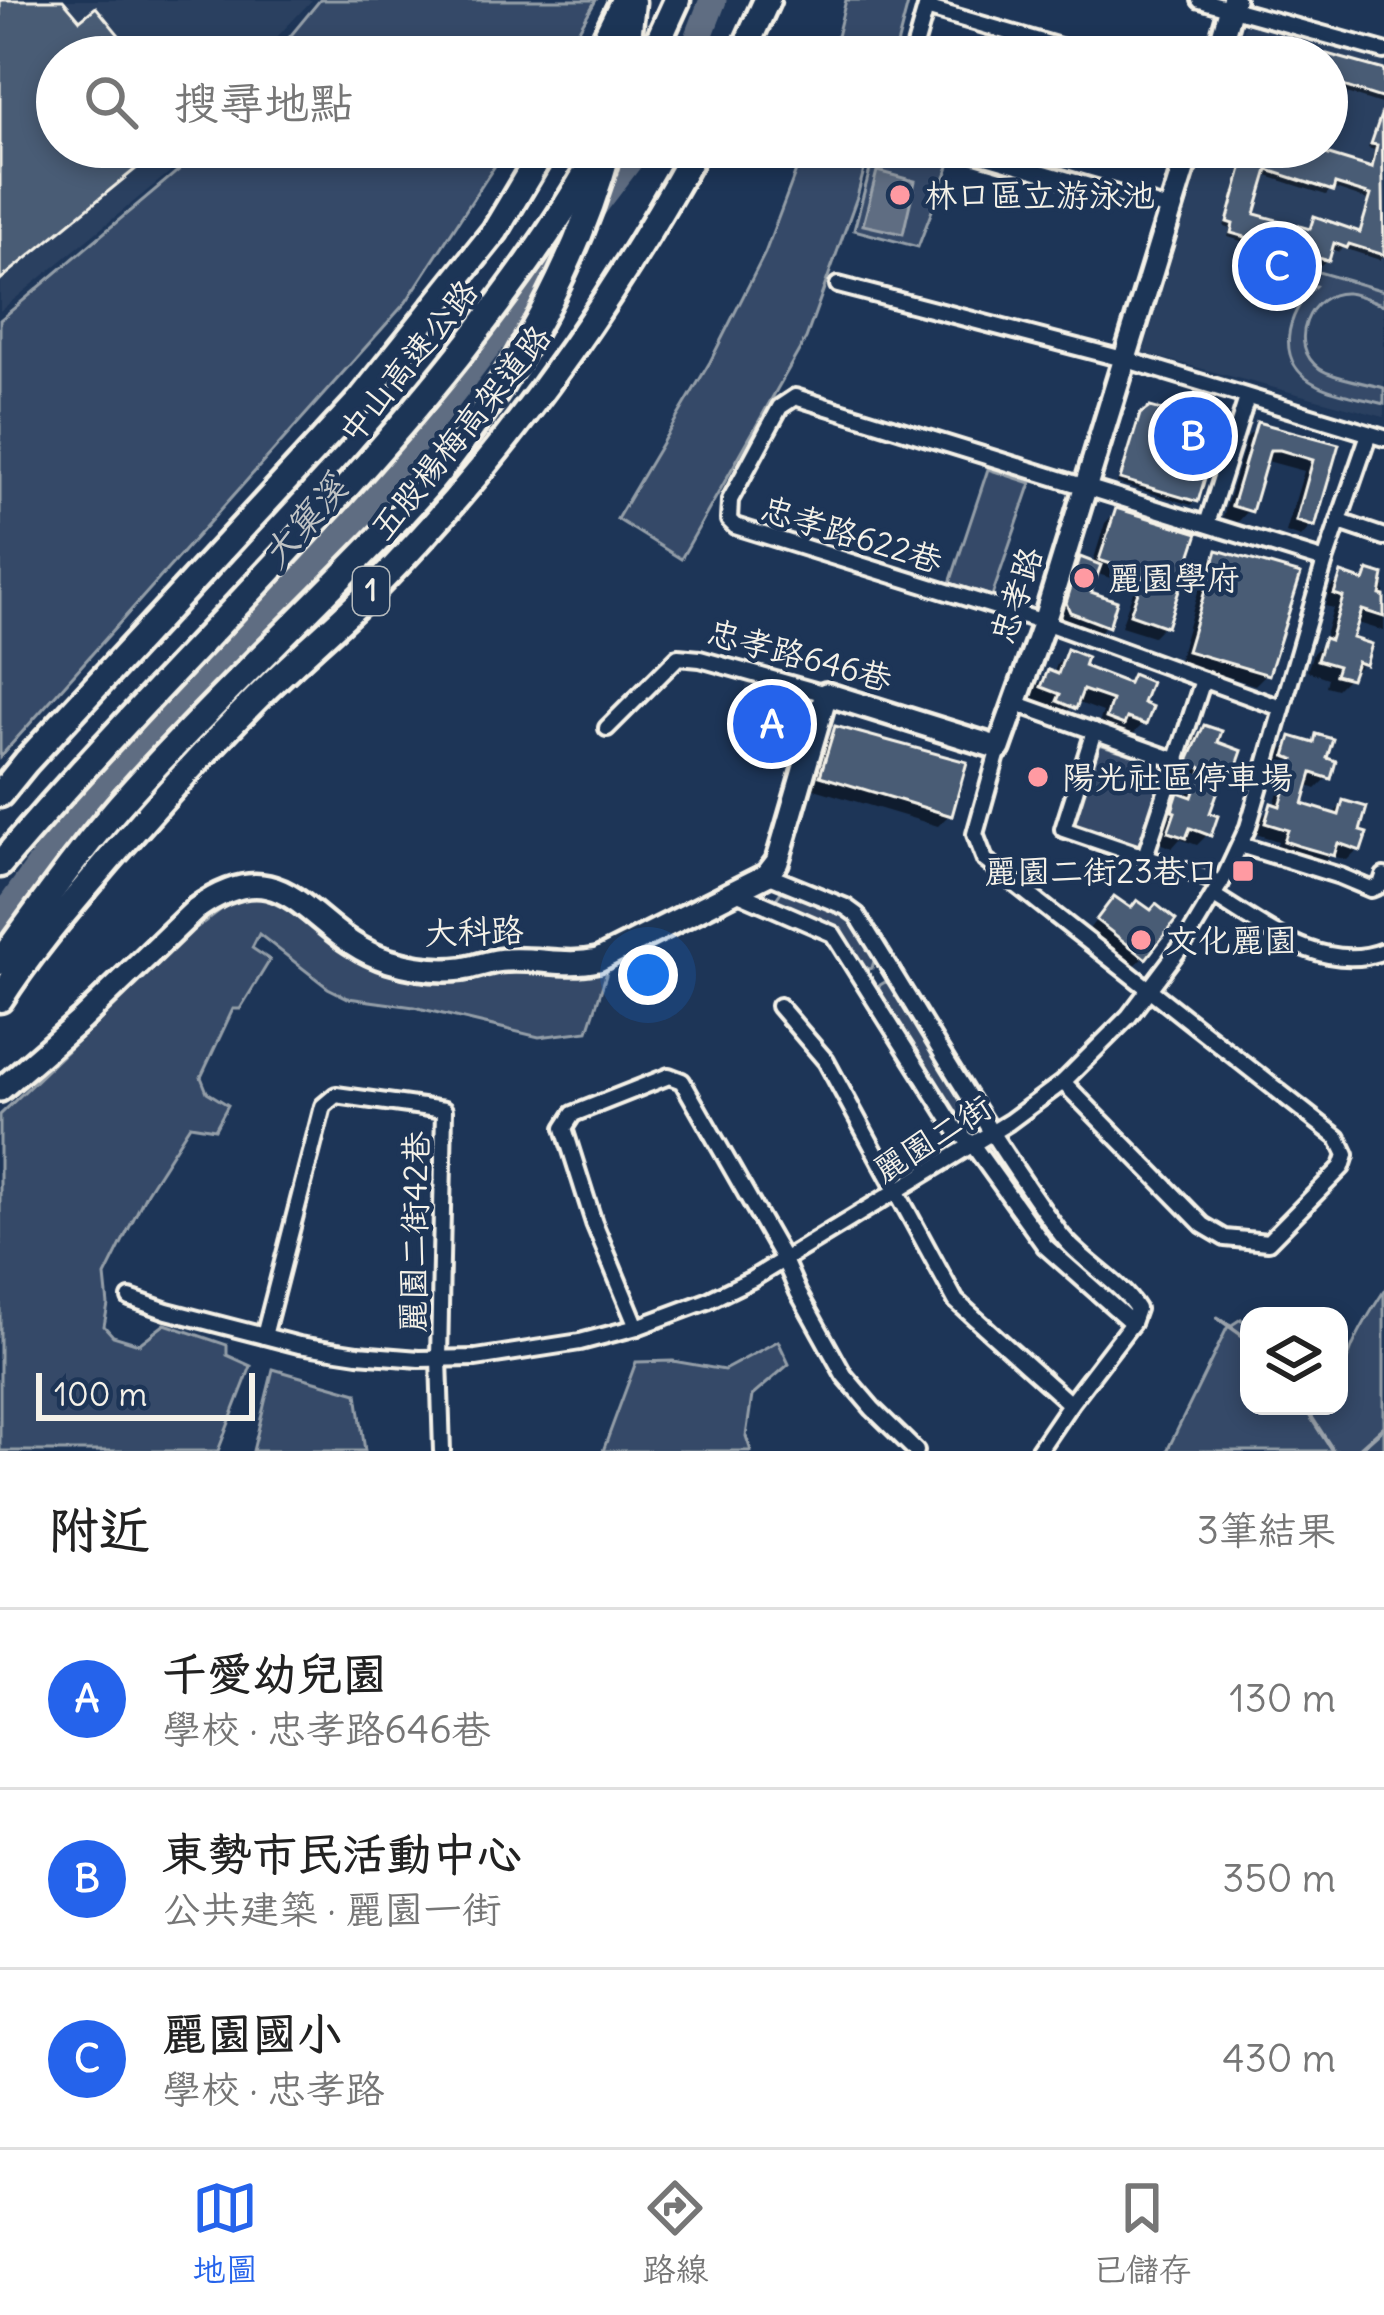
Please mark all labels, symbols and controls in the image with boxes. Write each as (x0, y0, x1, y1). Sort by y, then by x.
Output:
search box (36, 36, 1348, 168)
icon: search (78, 69, 144, 135)
text: 搜尋地點 (174, 75, 354, 131)
place label: 林口區立游泳池 (924, 174, 1155, 216)
marker: 林口區立游泳池 (887, 182, 913, 208)
pin: C (1238, 221, 1316, 311)
street label: 中山高速公路 (329, 271, 487, 451)
street label: 五股楊梅高架道路 (361, 316, 559, 548)
pin: B (1154, 391, 1232, 481)
water label: 大窠溪 (252, 464, 358, 577)
street label: 忠孝路622巷 (756, 487, 948, 581)
street label: 忠孝路 (981, 541, 1051, 649)
place label: 麗園學府 (1108, 557, 1240, 599)
marker: 麗園學府 (1071, 565, 1097, 591)
road number: 1 (353, 567, 389, 615)
street label: 忠孝路646巷 (703, 610, 897, 700)
pin: A (733, 679, 811, 769)
place label: 陽光社區停車場 (1062, 756, 1293, 798)
marker: 陽光社區停車場 (1025, 764, 1051, 790)
place label: 麗園二街23巷口 (984, 850, 1219, 892)
marker: 麗園二街23巷口 (1230, 858, 1256, 884)
street label: 大科路 (424, 908, 524, 954)
place label: 文化麗園 (1165, 919, 1297, 961)
marker: 文化麗園 (1128, 927, 1154, 953)
your location (618, 945, 678, 1005)
street label: 麗園二街 (865, 1085, 999, 1191)
street label: 麗園二街42巷 (391, 1131, 437, 1333)
map controls (1240, 1307, 1348, 1415)
button: layers (1240, 1307, 1348, 1415)
scale bar (36, 1367, 255, 1420)
text: 100 m (54, 1373, 147, 1415)
text: 附近 (48, 1498, 150, 1562)
text: 3筆結果 (1197, 1506, 1336, 1555)
text: 千愛幼兒園 (162, 1646, 387, 1702)
text: A (74, 1674, 100, 1723)
text: 130 m (1229, 1674, 1336, 1723)
text: 學校 · 忠孝路646巷 (162, 1705, 491, 1754)
text: 東勢市民活動中心 (162, 1826, 522, 1882)
text: B (74, 1854, 100, 1903)
text: 350 m (1222, 1854, 1336, 1903)
text: 公共建築 · 麗園一街 (162, 1885, 501, 1934)
text: 麗園國小 (162, 2006, 342, 2062)
text: C (74, 2034, 100, 2083)
text: 430 m (1222, 2034, 1336, 2083)
text: 學校 · 忠孝路 (162, 2065, 384, 2114)
tab: 地圖 (192, 2175, 258, 2290)
tab: 路線 (642, 2175, 708, 2290)
tab: 已儲存 (1093, 2175, 1192, 2290)

